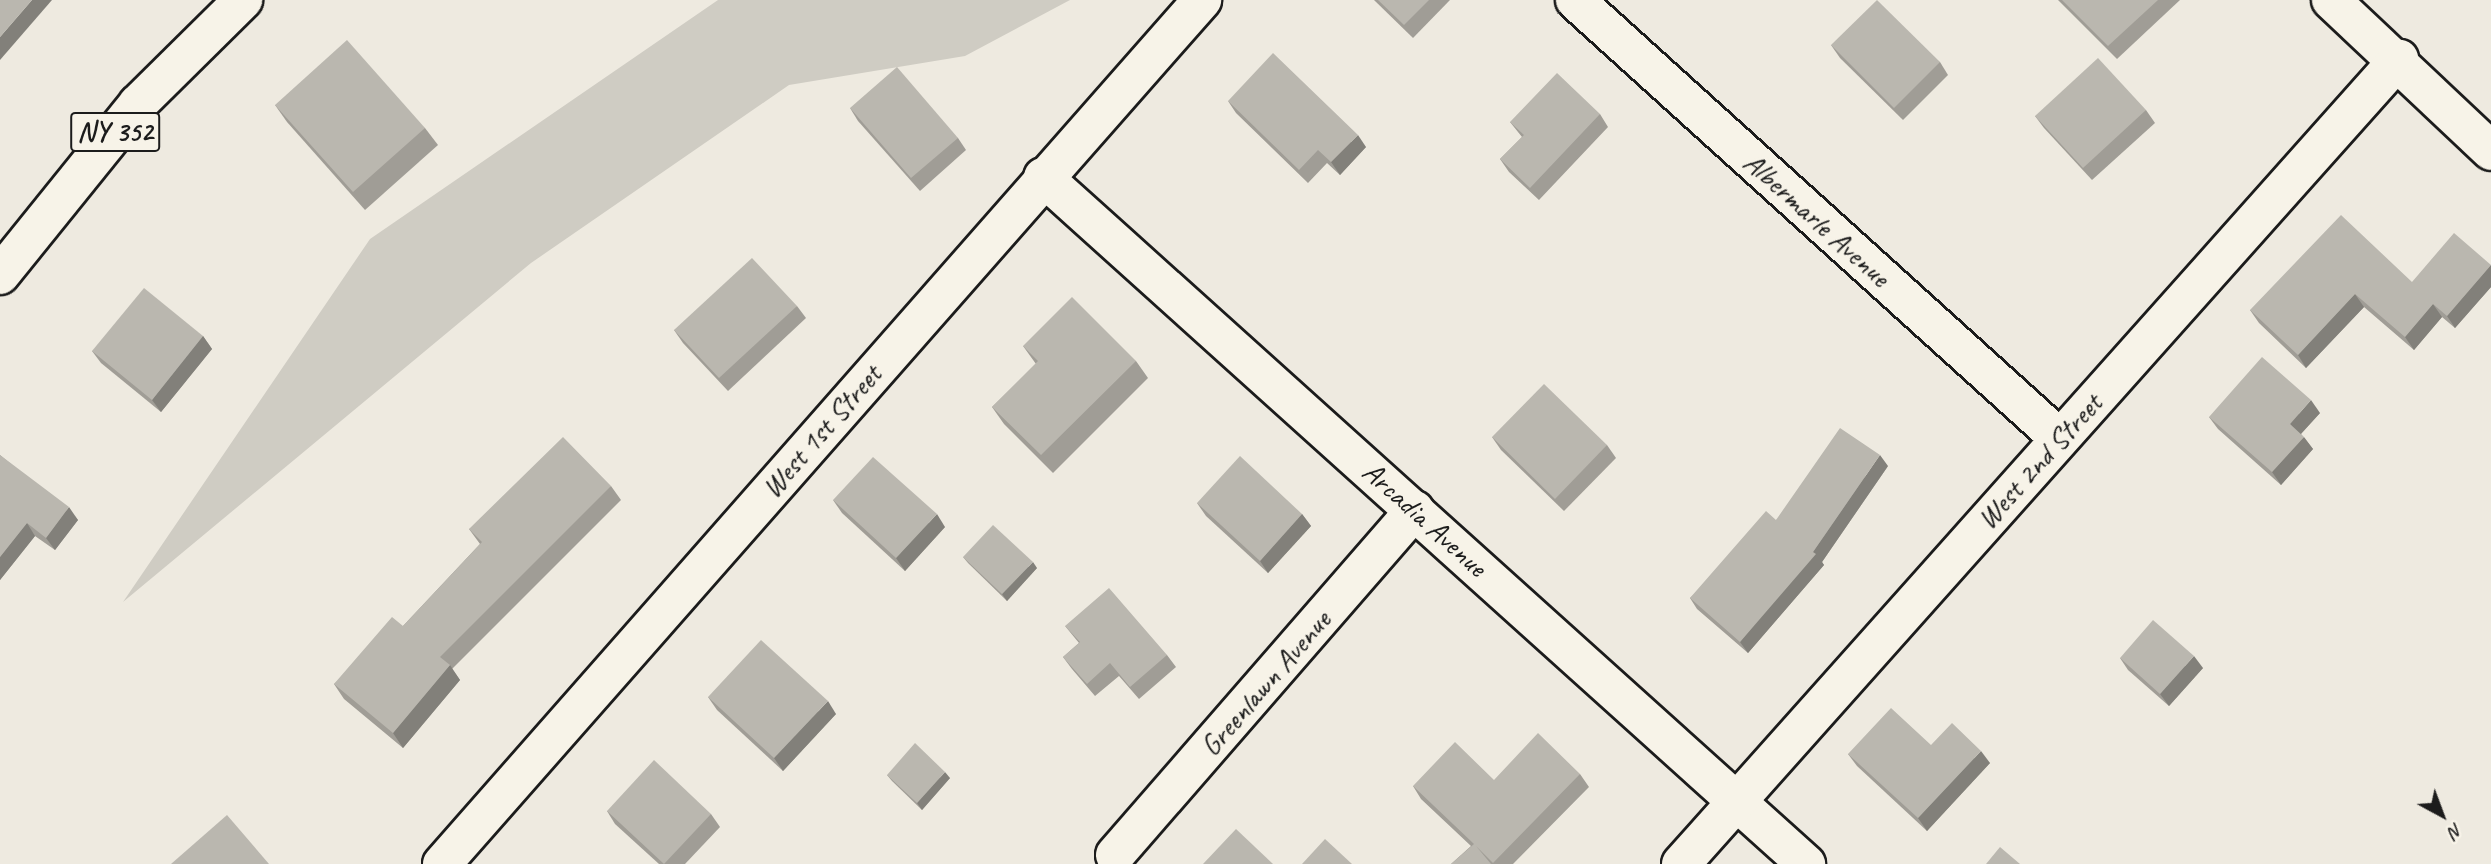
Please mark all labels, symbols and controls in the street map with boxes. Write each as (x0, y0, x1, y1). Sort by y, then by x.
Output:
road number: NY 352 (69, 108, 160, 156)
street label: Albermarle Avenue (1736, 144, 1898, 294)
street label: West 1st Street (753, 357, 889, 505)
street label: West 2nd Street (1969, 386, 2109, 536)
street label: Arcadia Avenue (1355, 454, 1495, 584)
street label: Greenlawn Avenue (1192, 603, 1338, 763)
north arrow (2407, 780, 2477, 850)
text: N (2443, 818, 2468, 844)

